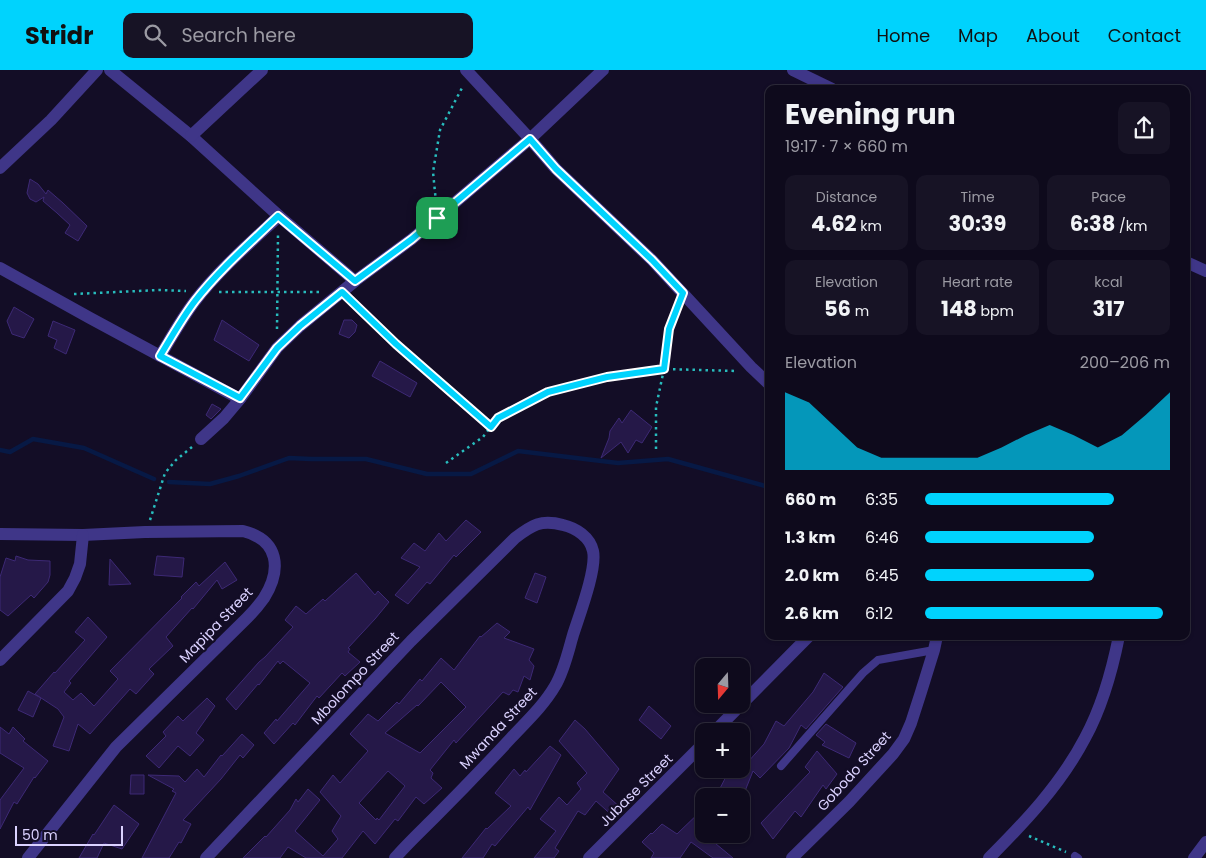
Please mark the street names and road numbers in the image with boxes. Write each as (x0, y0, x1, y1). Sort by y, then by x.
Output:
street label: Mapipa Street (175, 583, 257, 667)
street label: Mbolompo Street (307, 627, 403, 729)
street label: Mwanda Street (455, 683, 541, 773)
street label: Gobodo Street (813, 727, 895, 815)
street label: Jubase Street (595, 749, 677, 831)

